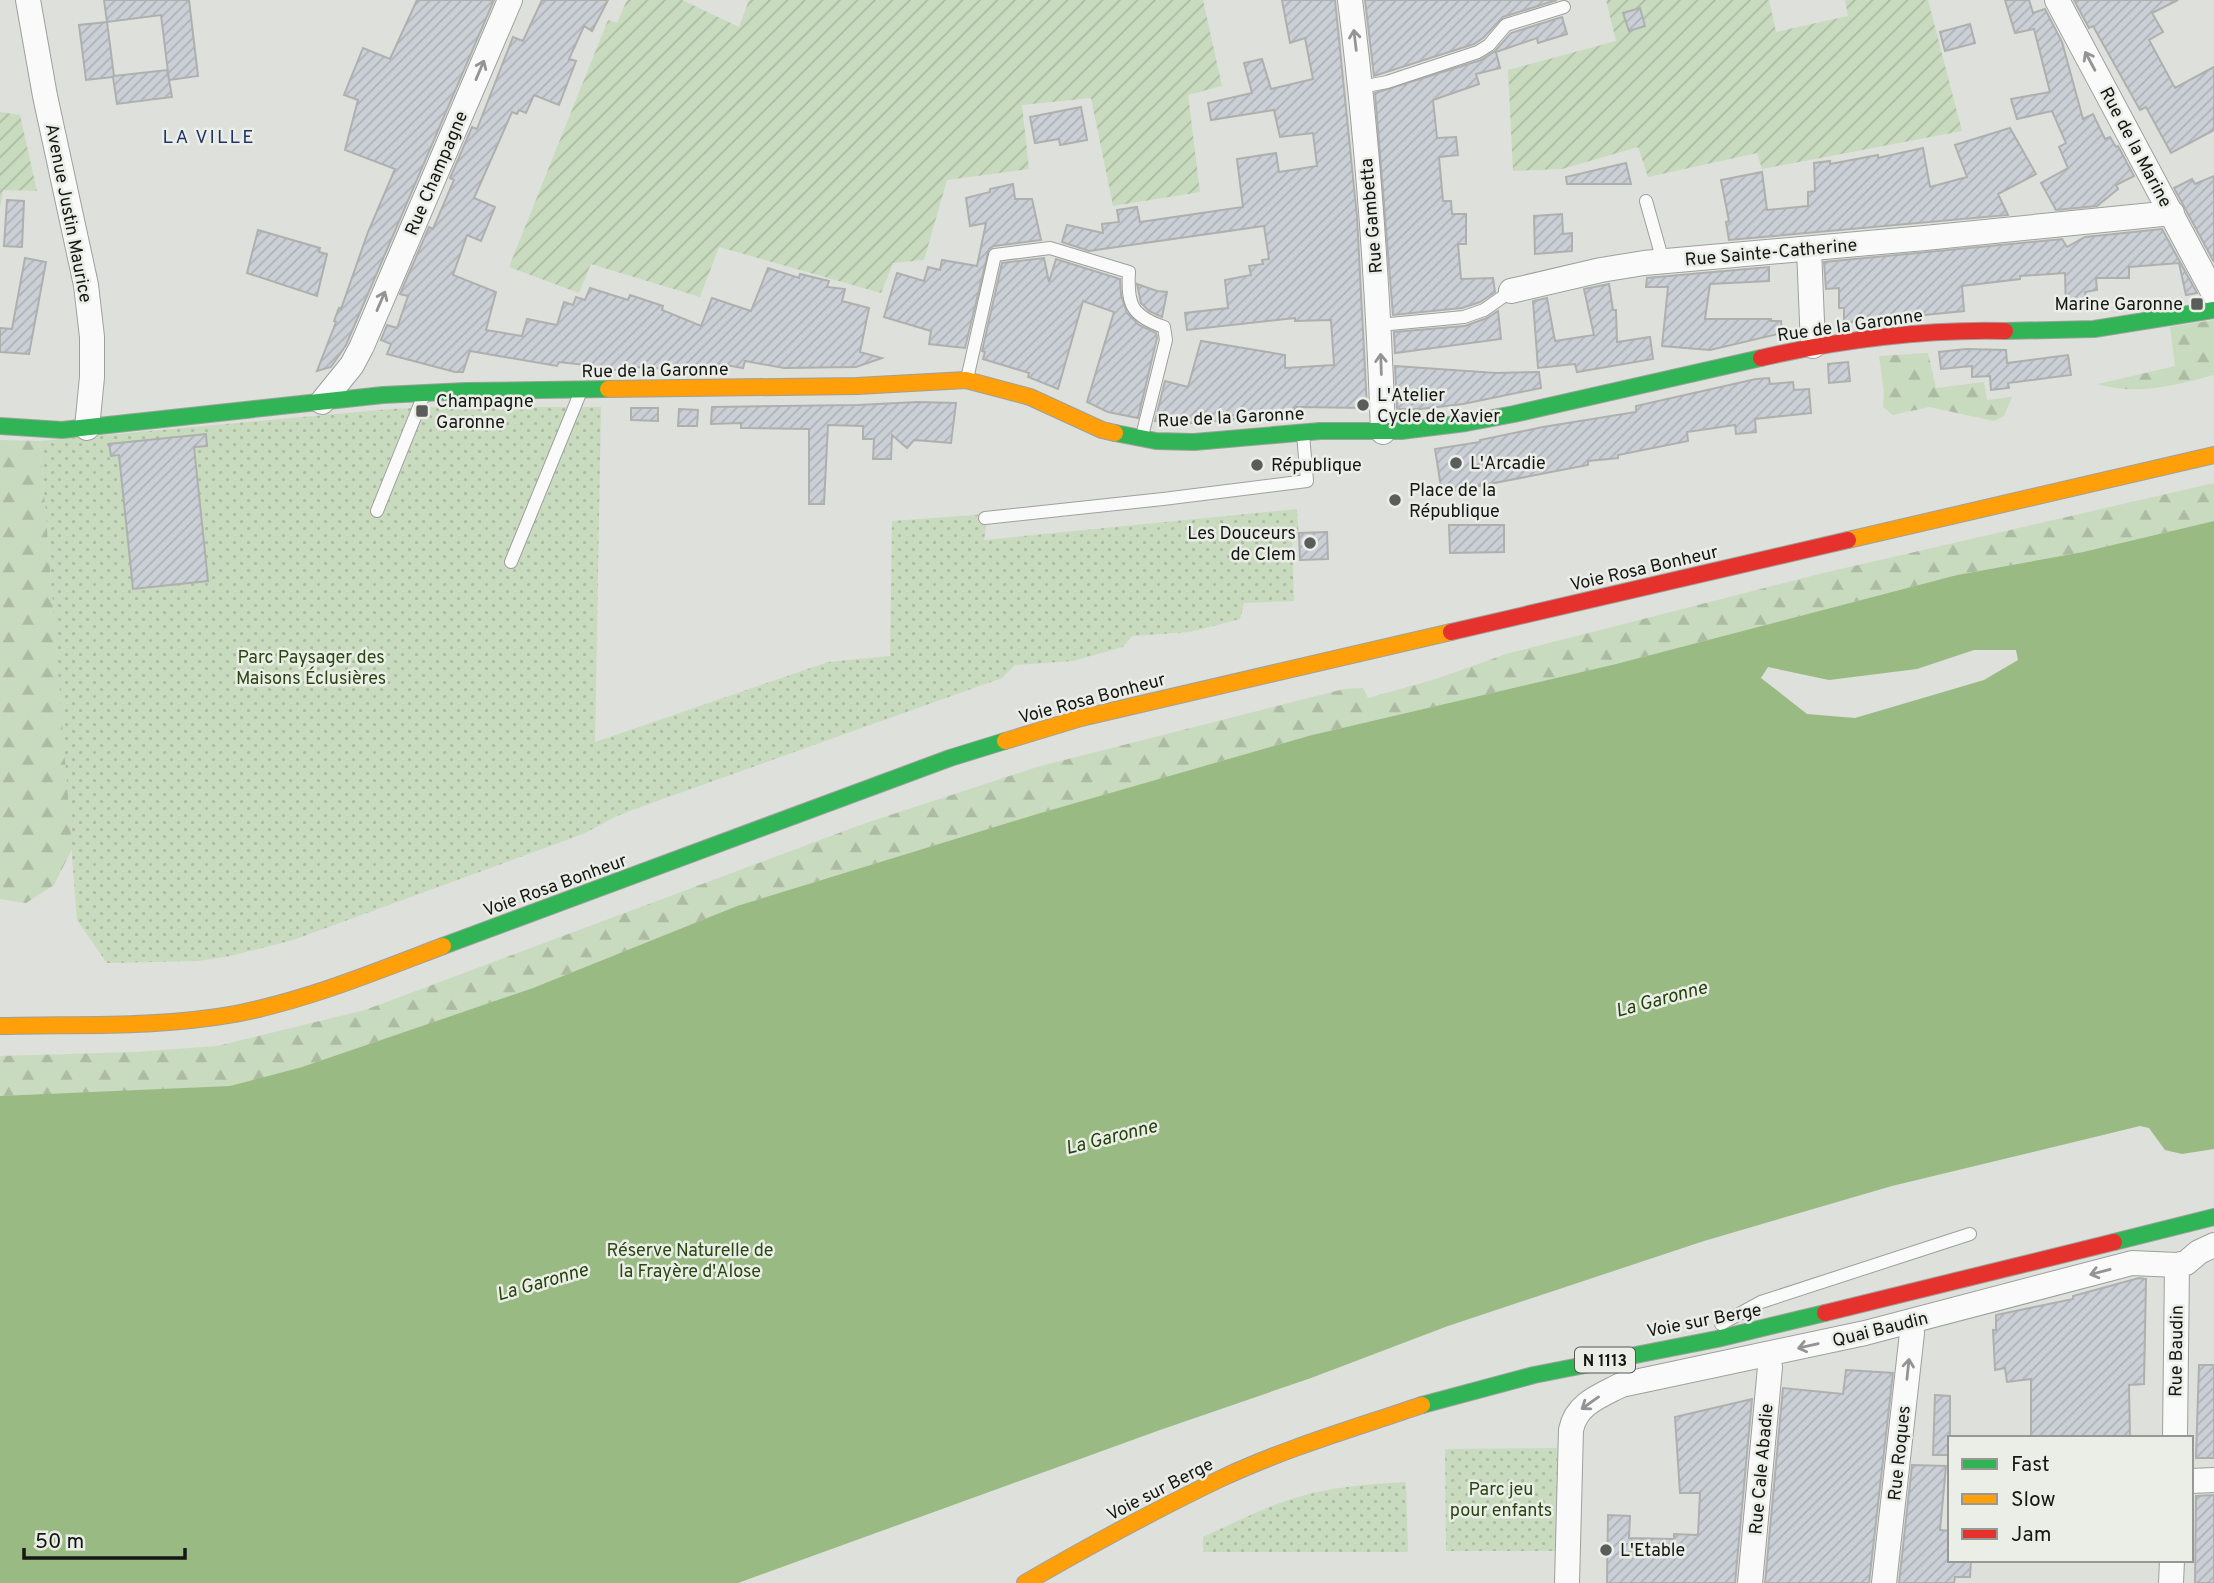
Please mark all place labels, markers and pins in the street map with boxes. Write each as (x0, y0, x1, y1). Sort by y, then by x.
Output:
place label: Marine Garonne (2055, 294, 2183, 317)
marker: Marine Garonne (2189, 296, 2205, 312)
place label: L'Atelier Cycle de Xavier (1377, 385, 1500, 429)
place label: Champagne Garonne (436, 391, 534, 435)
marker: L'Atelier Cycle de Xavier (1355, 397, 1371, 413)
marker: Champagne Garonne (414, 403, 430, 419)
place label: L'Arcadie (1470, 453, 1546, 476)
place label: République (1271, 455, 1362, 478)
marker: L'Arcadie (1448, 455, 1464, 471)
marker: République (1249, 457, 1265, 473)
place label: Place de la République (1409, 480, 1500, 524)
marker: Place de la République (1387, 492, 1403, 508)
place label: Les Douceurs de Clem (1187, 523, 1296, 567)
marker: Les Douceurs de Clem (1302, 535, 1318, 551)
place label: L'Etable (1620, 1540, 1685, 1563)
marker: L'Etable (1598, 1542, 1614, 1558)

